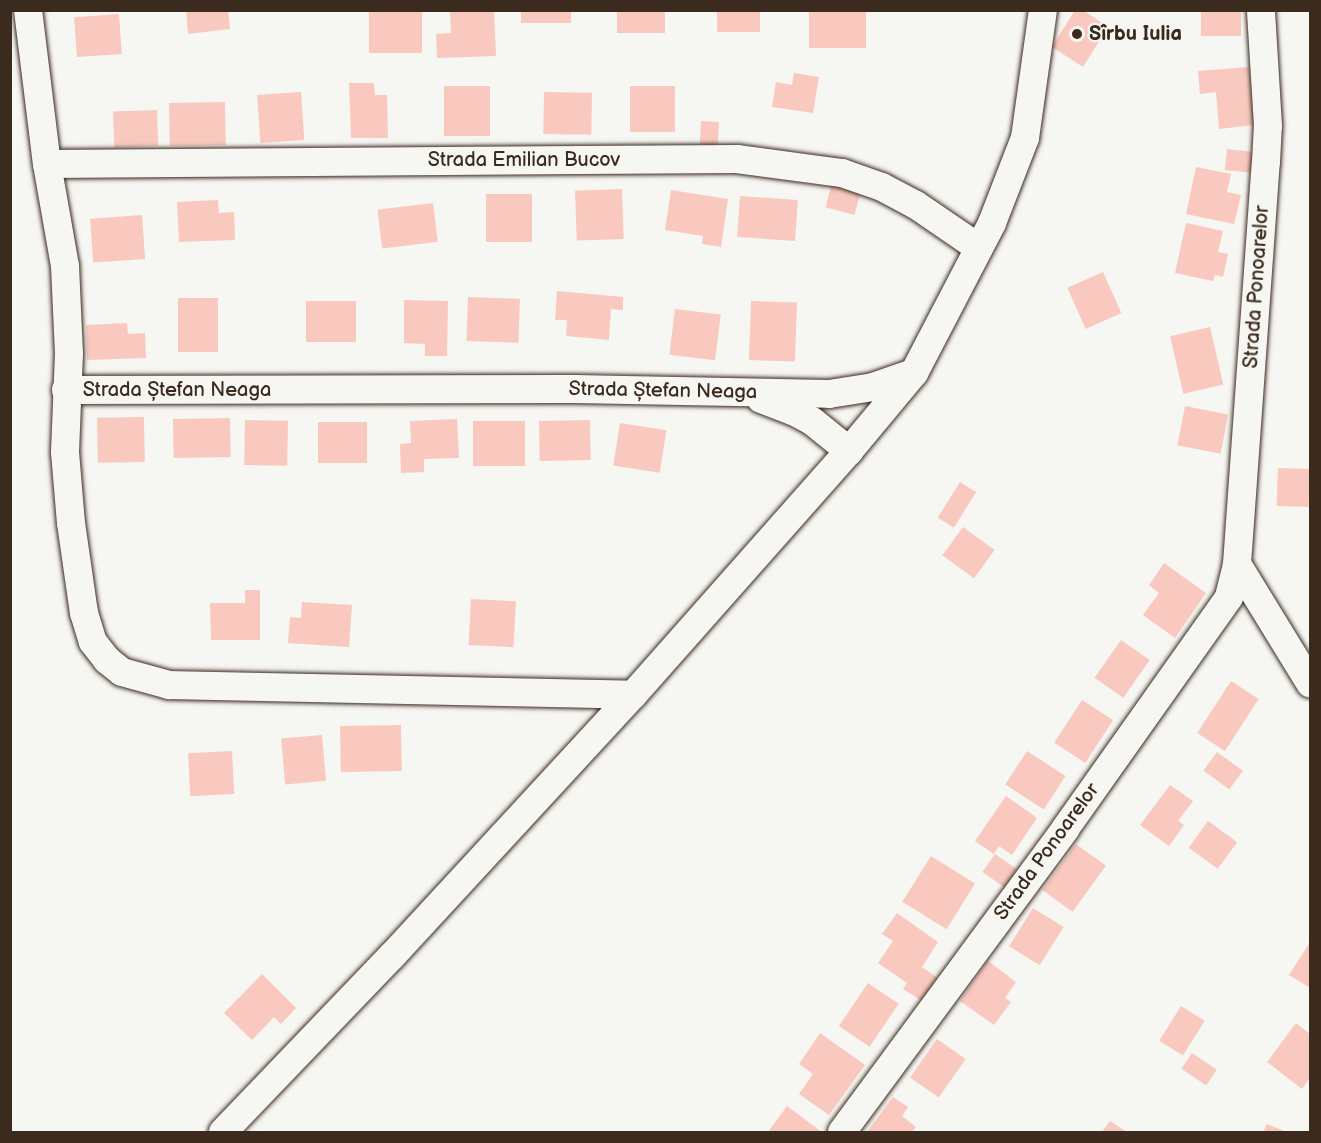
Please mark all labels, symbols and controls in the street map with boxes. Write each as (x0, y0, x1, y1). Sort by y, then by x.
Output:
place label: Sîrbu Iulia (1089, 22, 1182, 46)
marker: Sîrbu Iulia (1070, 27, 1084, 41)
street label: Strada Emilian Bucov (428, 148, 620, 172)
street label: Strada Ponoarelor (1239, 205, 1275, 369)
street label: Strada Ștefan Neaga (569, 377, 757, 405)
street label: Strada Ștefan Neaga (83, 378, 271, 402)
street label: Strada Ponoarelor (989, 779, 1105, 925)

